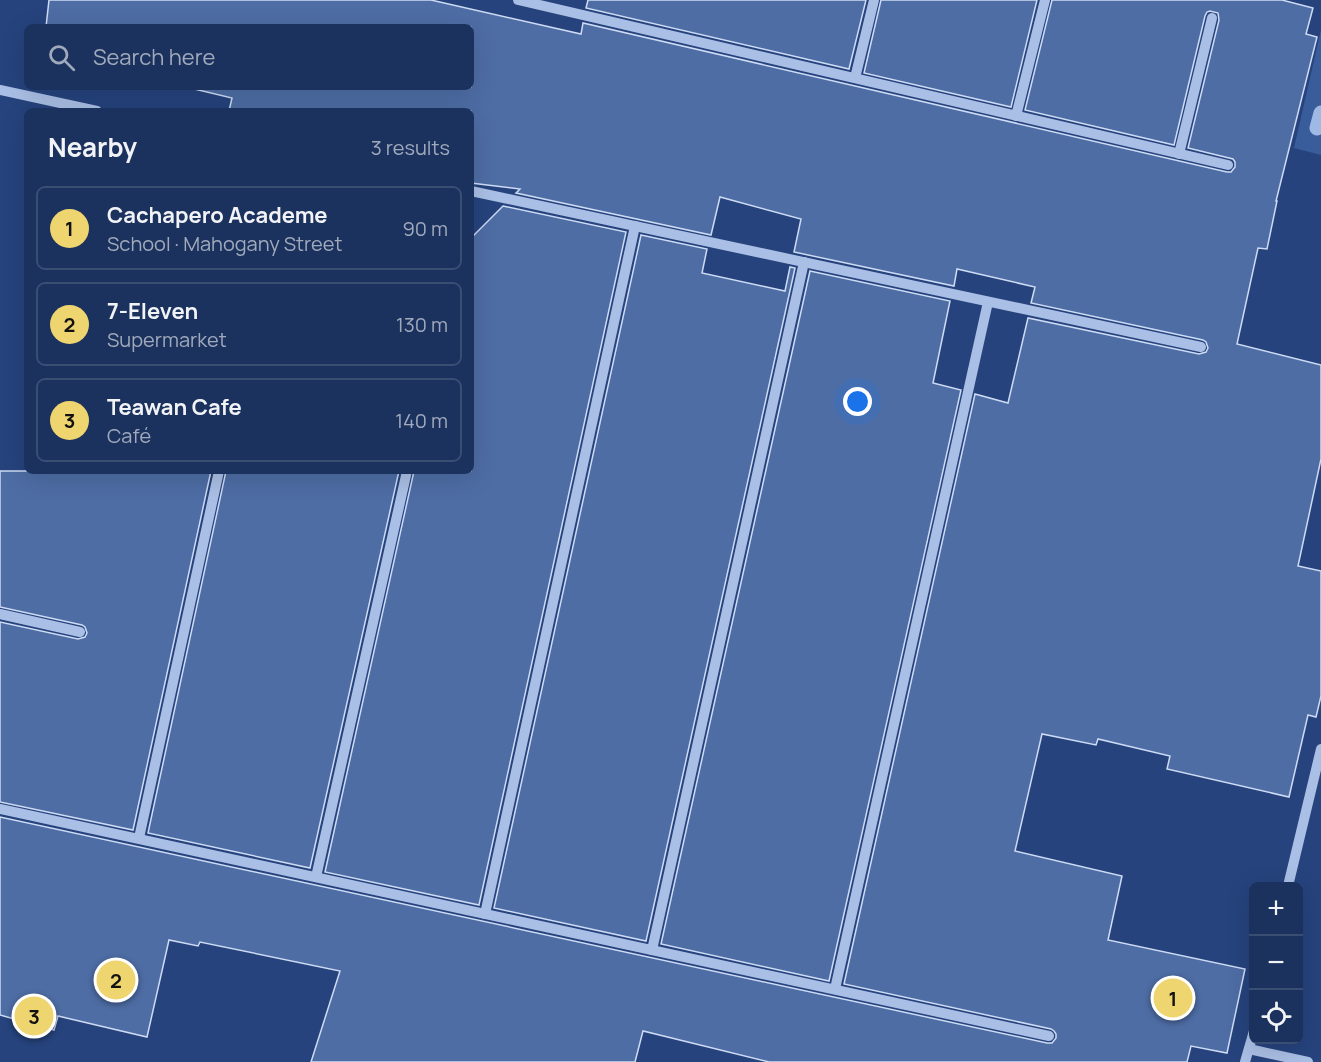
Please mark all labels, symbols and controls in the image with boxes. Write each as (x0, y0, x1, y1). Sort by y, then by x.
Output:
search box (24, 24, 474, 90)
icon: search (45, 41, 78, 74)
text: Search here (93, 42, 215, 72)
text: Nearby (48, 129, 137, 165)
text: 3 results (371, 134, 450, 161)
text: Cachapero Academe (107, 200, 328, 230)
text: 1 (65, 215, 74, 242)
text: 90 m (402, 215, 448, 242)
text: School · Mahogany Street (107, 230, 343, 257)
text: 7-Eleven (107, 296, 198, 326)
text: 2 (64, 311, 75, 338)
text: 130 m (396, 311, 448, 338)
text: Supermarket (107, 326, 227, 353)
your location (843, 387, 872, 416)
text: Teawan Cafe (107, 392, 242, 422)
text: 3 (64, 407, 75, 434)
text: 140 m (395, 407, 448, 434)
text: Café (107, 422, 151, 449)
map controls (1249, 882, 1303, 1044)
button: + (1249, 882, 1303, 936)
button: − (1249, 936, 1303, 990)
pin: 2 (96, 958, 136, 1002)
pin: 1 (1154, 976, 1192, 1020)
button: locate (1249, 990, 1303, 1044)
pin: 3 (15, 994, 54, 1038)

